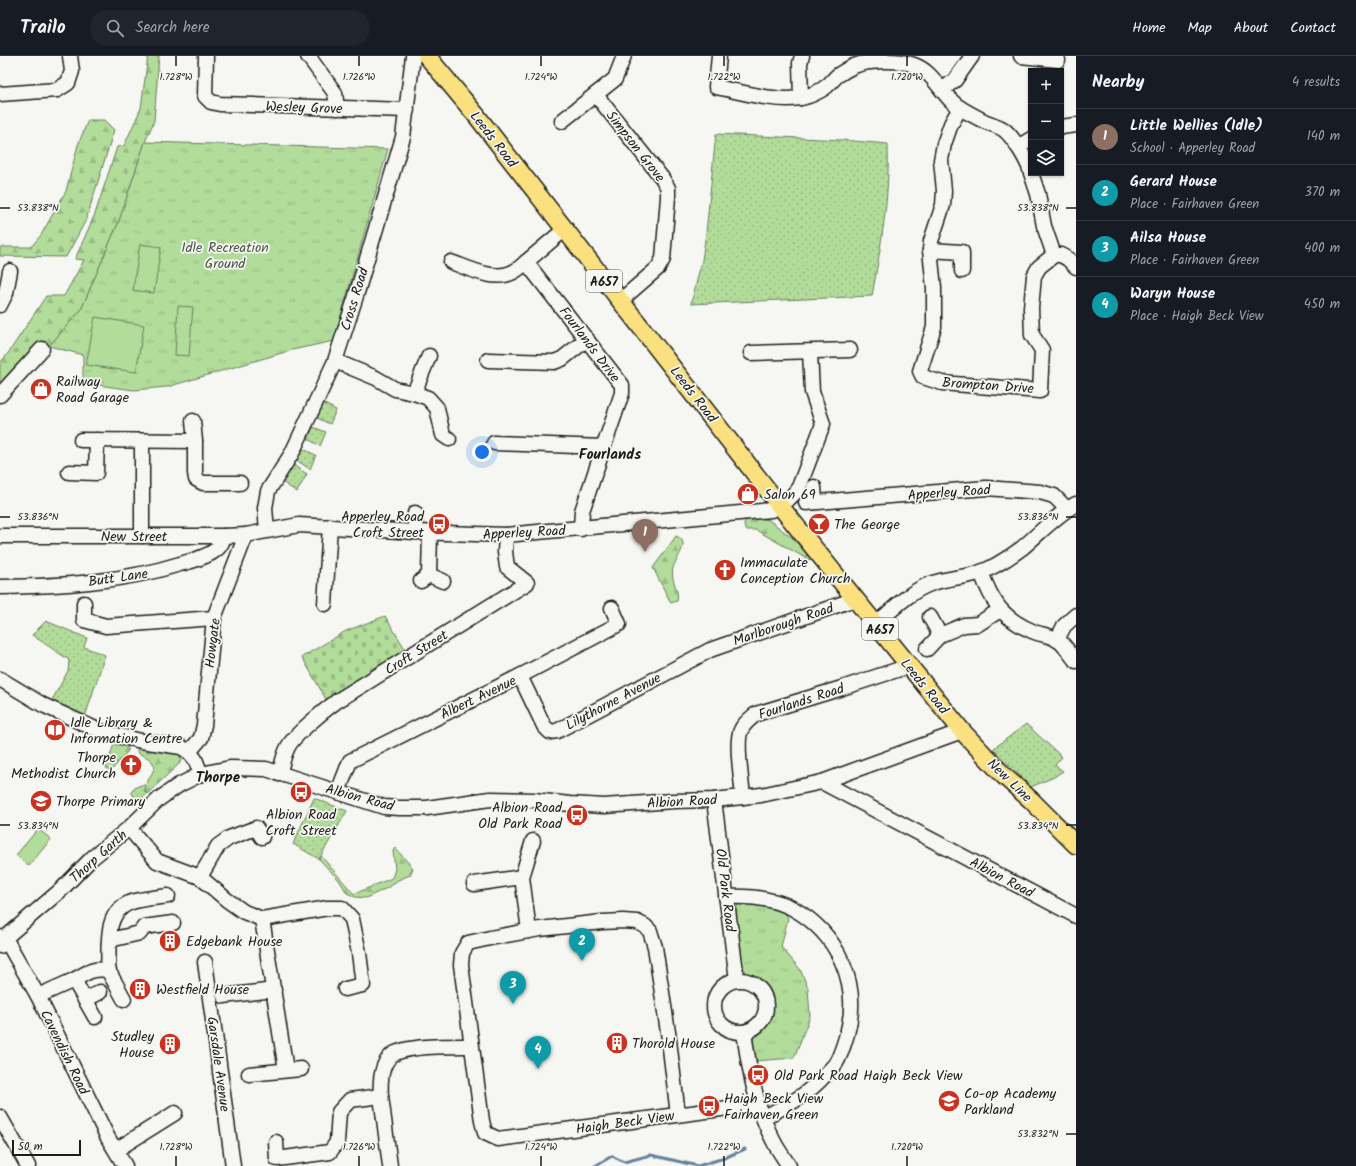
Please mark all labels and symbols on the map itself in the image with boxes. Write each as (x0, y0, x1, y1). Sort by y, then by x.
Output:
text: 1.728°W (159, 69, 193, 85)
text: 1.726°W (343, 69, 376, 85)
text: 1.724°W (525, 69, 558, 85)
text: 1.722°W (708, 69, 741, 85)
text: 1.720°W (891, 69, 923, 85)
street label: Wesley Grove (265, 96, 343, 120)
street label: Leeds Road (464, 106, 523, 174)
street label: Simpson Grove (600, 106, 671, 188)
text: 53.838°N (17, 200, 59, 216)
text: 53.838°N (1017, 200, 1059, 216)
park label: Idle Recreation Ground (181, 237, 269, 275)
street label: Cross Road (335, 264, 375, 334)
road number: A657 (586, 270, 622, 292)
street label: Fourlands Drive (553, 302, 626, 388)
street label: Leeds Road (664, 361, 723, 429)
place label: Railway Road Garage (56, 371, 130, 409)
street label: Brompton Drive (941, 372, 1035, 400)
shop icon: Railway Road Garage (28, 376, 54, 402)
your location (472, 442, 492, 462)
district label: Fourlands (579, 443, 641, 467)
street label: Apperley Road (907, 479, 992, 507)
shop icon: Salon 69 (735, 481, 761, 507)
place label: Salon 69 (764, 484, 816, 506)
place label: Apperley Road Croft Street (341, 506, 425, 544)
text: 53.836°N (18, 509, 59, 525)
text: 53.836°N (1018, 509, 1059, 525)
bus stop icon: Apperley Road Croft Street (426, 511, 452, 537)
bar icon: The George (806, 511, 832, 537)
place label: The George (834, 514, 900, 536)
pin: 1 (632, 519, 658, 552)
street label: Apperley Road (482, 520, 567, 546)
street label: New Street (101, 526, 168, 548)
place label: Immaculate Conception Church (740, 552, 851, 590)
church icon: Immaculate Conception Church (712, 557, 738, 583)
street label: Butt Lane (87, 563, 150, 593)
street label: Marlborough Road (730, 597, 837, 652)
street label: Howgate (199, 616, 227, 669)
road number: A657 (862, 618, 898, 640)
street label: Croft Street (381, 624, 453, 681)
street label: Leeds Road (895, 654, 954, 720)
street label: Lilythorne Avenue (562, 667, 666, 736)
street label: Albert Avenue (437, 670, 521, 726)
street label: Fourlands Road (756, 677, 848, 726)
place label: Idle Library & Information Centre (70, 712, 183, 750)
library icon: Idle Library & Information Centre (42, 717, 68, 743)
place label: Thorpe Methodist Church (11, 747, 117, 785)
church icon: Thorpe Methodist Church (118, 752, 144, 778)
street label: New Line (982, 754, 1037, 808)
district label: Thorpe (196, 766, 241, 790)
street label: Albion Road (323, 778, 397, 818)
bus stop icon: Albion Road Croft Street (288, 779, 314, 805)
school or university icon: Thorpe Primary (28, 788, 54, 814)
street label: Albion Road (646, 789, 719, 815)
place label: Thorpe Primary (56, 791, 145, 813)
place label: Albion Road Old Park Road (478, 797, 563, 835)
bus stop icon: Albion Road Old Park Road (564, 802, 590, 828)
place label: Albion Road Croft Street (265, 804, 337, 842)
text: 53.834°N (18, 818, 59, 834)
text: 53.834°N (1018, 818, 1059, 834)
street label: Thorp Garth (65, 825, 132, 889)
street label: Old Park Road (709, 847, 741, 934)
street label: Albion Road (965, 852, 1039, 905)
building icon: Edgebank House (157, 928, 183, 954)
pin: 2 (569, 928, 595, 961)
place label: Edgebank House (186, 931, 283, 953)
pin: 3 (500, 971, 526, 1004)
building icon: Westfield House (127, 976, 153, 1002)
place label: Westfield House (156, 979, 250, 1001)
street label: Cavendish Road (34, 1006, 95, 1100)
street label: Garsdale Avenue (200, 1015, 236, 1114)
place label: Studley House (111, 1026, 155, 1064)
building icon: Thorold House (604, 1030, 630, 1056)
building icon: Studley House (157, 1031, 183, 1057)
place label: Thorold House (632, 1033, 716, 1055)
pin: 4 (525, 1036, 551, 1069)
bus stop icon: Old Park Road Haigh Beck View (745, 1062, 771, 1088)
place label: Old Park Road Haigh Beck View (774, 1065, 963, 1087)
place label: Co-op Academy Parkland (964, 1083, 1057, 1121)
place label: Haigh Beck View Fairhaven Green (724, 1088, 824, 1126)
school or university icon: Co-op Academy Parkland (936, 1088, 962, 1114)
bus stop icon: Haigh Beck View Fairhaven Green (696, 1093, 722, 1119)
street label: Haigh Beck View (574, 1105, 676, 1141)
text: 53.832°N (1017, 1126, 1059, 1142)
scale bar (12, 1138, 81, 1157)
text: 1.728°W (159, 1139, 193, 1155)
text: 1.726°W (343, 1139, 376, 1155)
text: 1.724°W (525, 1139, 558, 1155)
text: 1.722°W (708, 1139, 741, 1155)
text: 1.720°W (891, 1139, 923, 1155)

